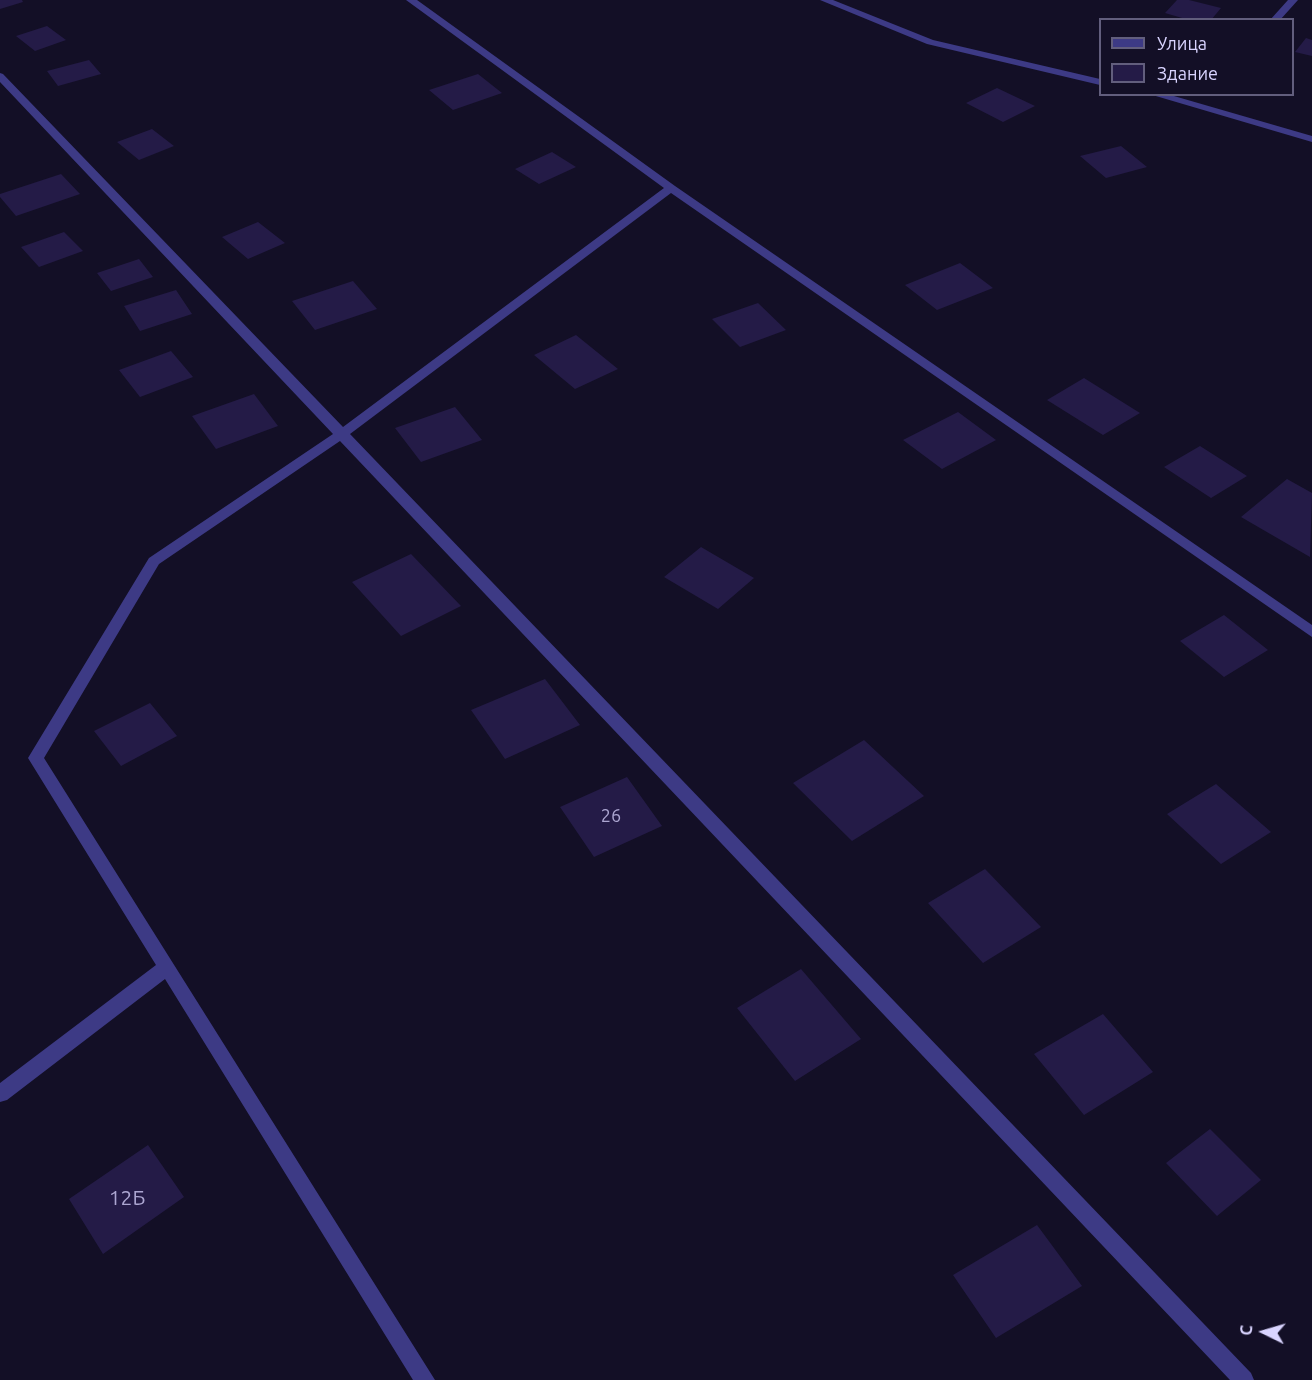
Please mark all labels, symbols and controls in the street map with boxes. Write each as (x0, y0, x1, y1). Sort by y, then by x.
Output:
legend (1099, 18, 1294, 96)
text: Улица (1157, 33, 1207, 53)
text: Здание (1157, 63, 1218, 83)
house number: 26 (601, 805, 621, 827)
house number: 12Б (109, 1185, 145, 1211)
north arrow (1234, 1302, 1294, 1362)
text: С (1237, 1325, 1255, 1336)

